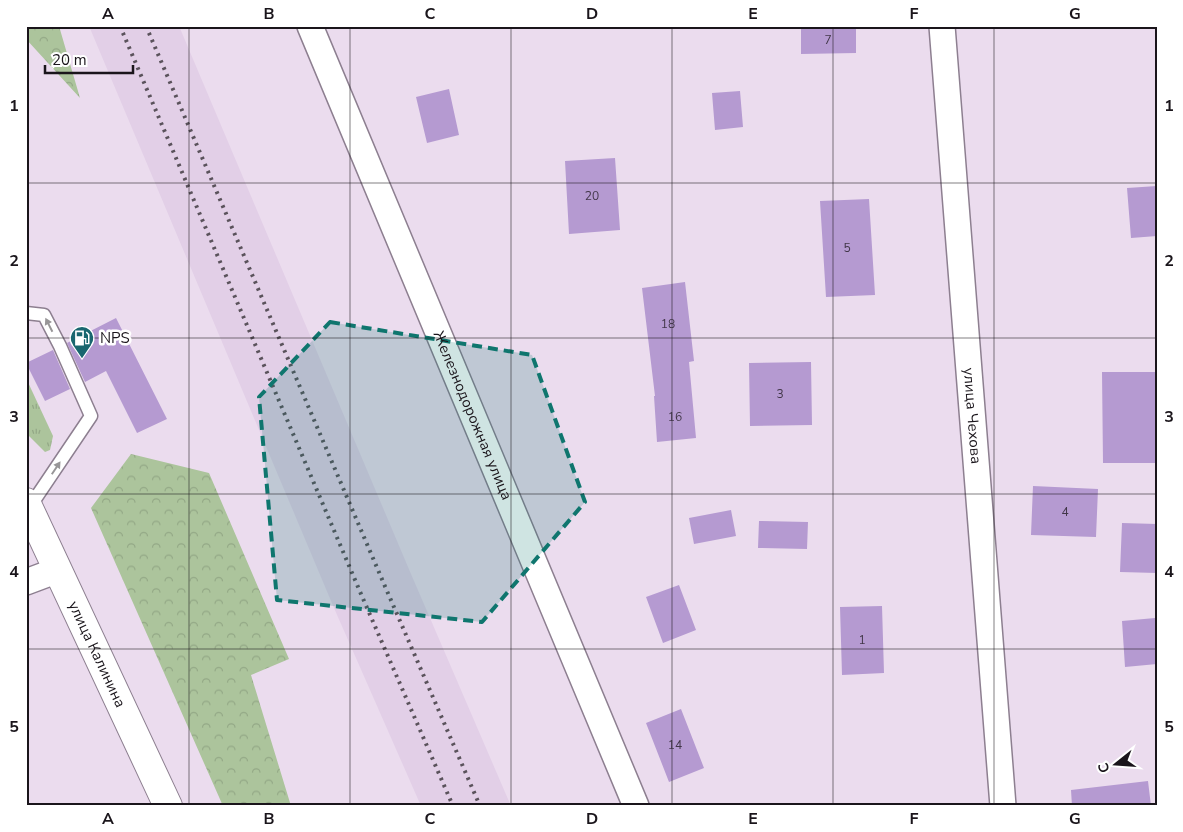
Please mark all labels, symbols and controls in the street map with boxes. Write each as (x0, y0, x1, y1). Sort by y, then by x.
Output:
text: A (102, 3, 114, 25)
text: B (263, 3, 275, 25)
text: C (425, 3, 436, 25)
text: D (586, 3, 598, 25)
text: E (748, 3, 758, 25)
text: F (910, 3, 919, 25)
text: G (1069, 3, 1081, 25)
house number: 7 (824, 32, 832, 48)
scale bar (45, 42, 132, 74)
text: 20 m (52, 50, 87, 70)
text: 1 (9, 95, 19, 117)
text: 1 (1164, 95, 1174, 117)
house number: 20 (585, 188, 599, 204)
house number: 5 (843, 240, 851, 256)
text: 2 (9, 250, 19, 272)
text: 2 (1164, 250, 1174, 272)
house number: 18 (661, 316, 675, 332)
one-way arrow (45, 318, 53, 332)
fuel station icon: NPS (69, 325, 95, 359)
place label: NPS (100, 328, 130, 348)
street label: Железнодорожная улица (429, 328, 517, 503)
street label: улица Чехова (959, 367, 986, 465)
house number: 3 (776, 386, 784, 402)
text: 3 (9, 406, 19, 428)
text: 3 (1164, 406, 1174, 428)
house number: 16 (668, 409, 682, 425)
one-way arrow (51, 461, 61, 474)
house number: 4 (1061, 504, 1069, 520)
text: 4 (9, 561, 19, 583)
text: 4 (1164, 561, 1174, 583)
street label: улица Калинина (64, 598, 131, 711)
house number: 1 (858, 632, 866, 648)
text: 5 (9, 716, 19, 738)
text: 5 (1164, 716, 1174, 738)
house number: 14 (668, 737, 682, 753)
north arrow (1090, 740, 1140, 790)
text: С (1093, 760, 1115, 775)
text: A (102, 808, 114, 830)
text: B (263, 808, 275, 830)
text: C (425, 808, 436, 830)
text: D (586, 808, 598, 830)
text: E (748, 808, 758, 830)
text: F (910, 808, 919, 830)
text: G (1069, 808, 1081, 830)

